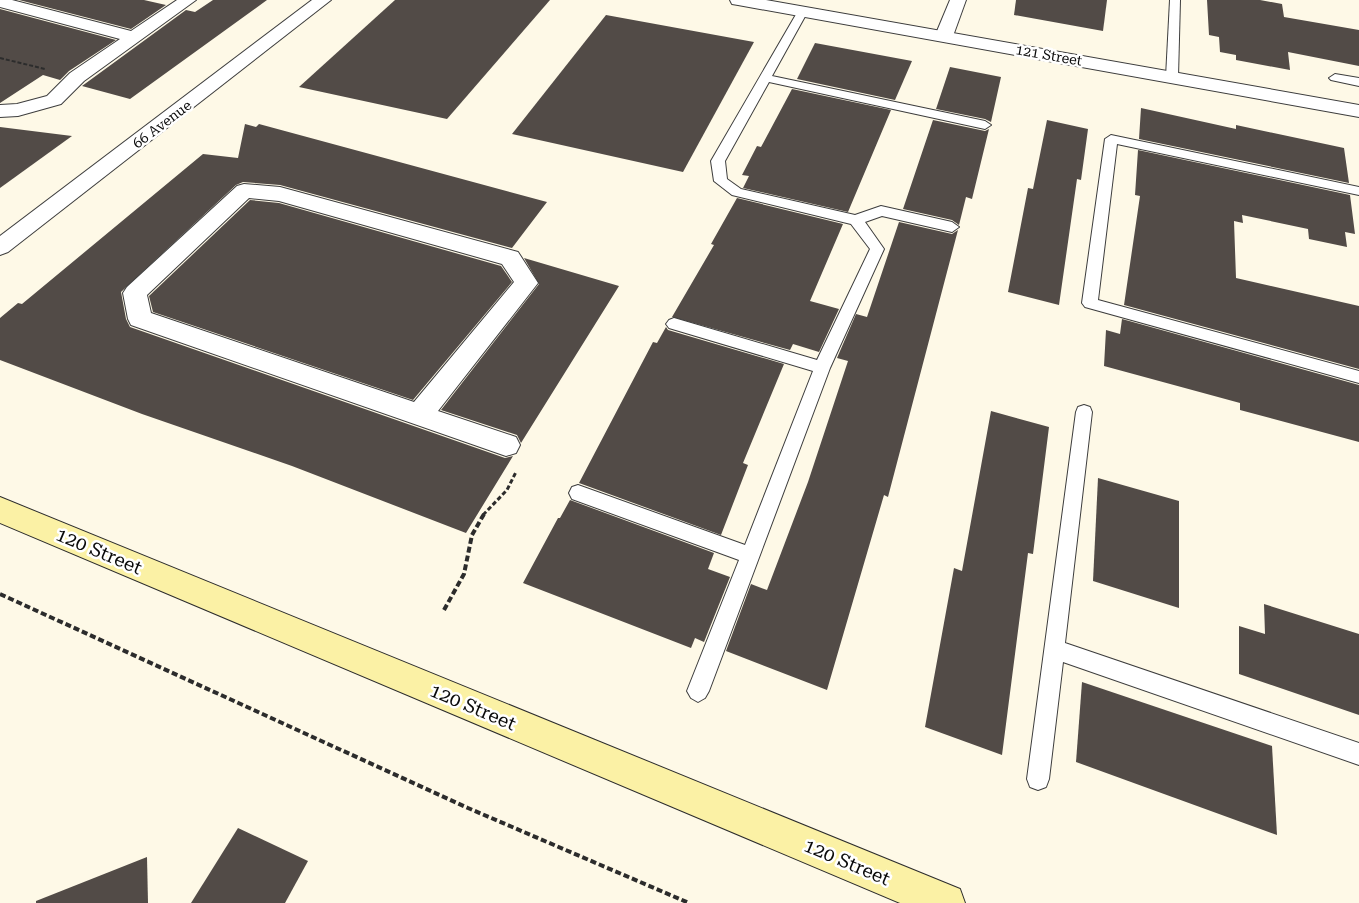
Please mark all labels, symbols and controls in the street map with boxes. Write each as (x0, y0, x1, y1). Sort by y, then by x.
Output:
street label: 121 Street (1015, 41, 1083, 69)
street label: 66 Avenue (129, 97, 195, 151)
street label: 120 Street (53, 523, 145, 579)
street label: 120 Street (427, 679, 519, 735)
street label: 120 Street (801, 834, 893, 890)

